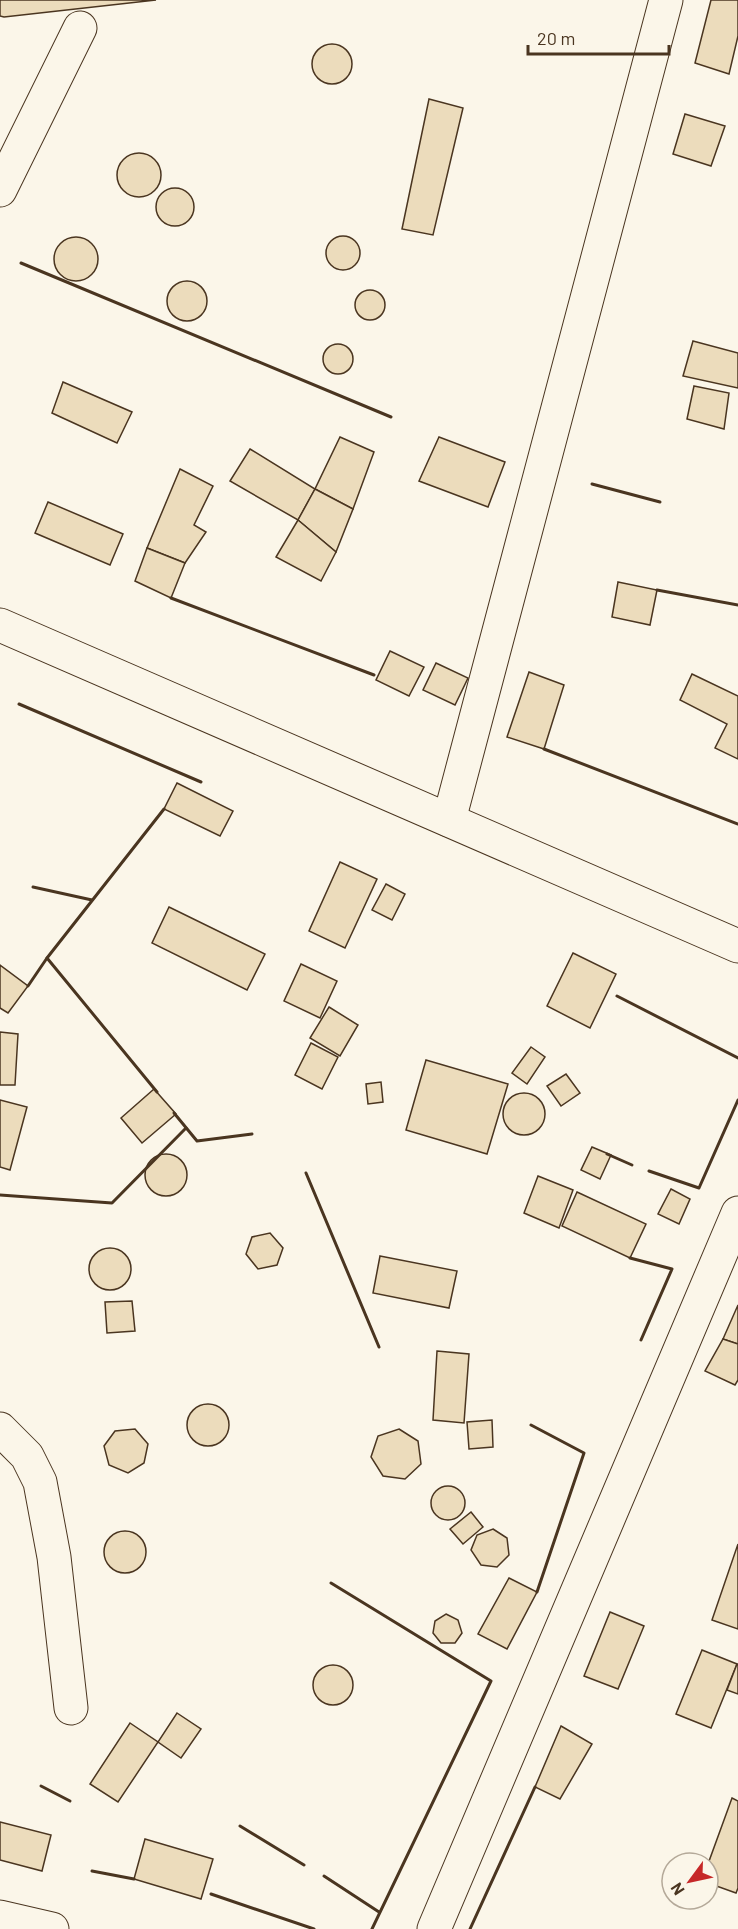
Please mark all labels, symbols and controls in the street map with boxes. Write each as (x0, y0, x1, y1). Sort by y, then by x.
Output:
scale bar (528, 18, 669, 56)
text: 20 m (537, 27, 575, 49)
north arrow (660, 1851, 720, 1911)
text: N (666, 1880, 688, 1899)

